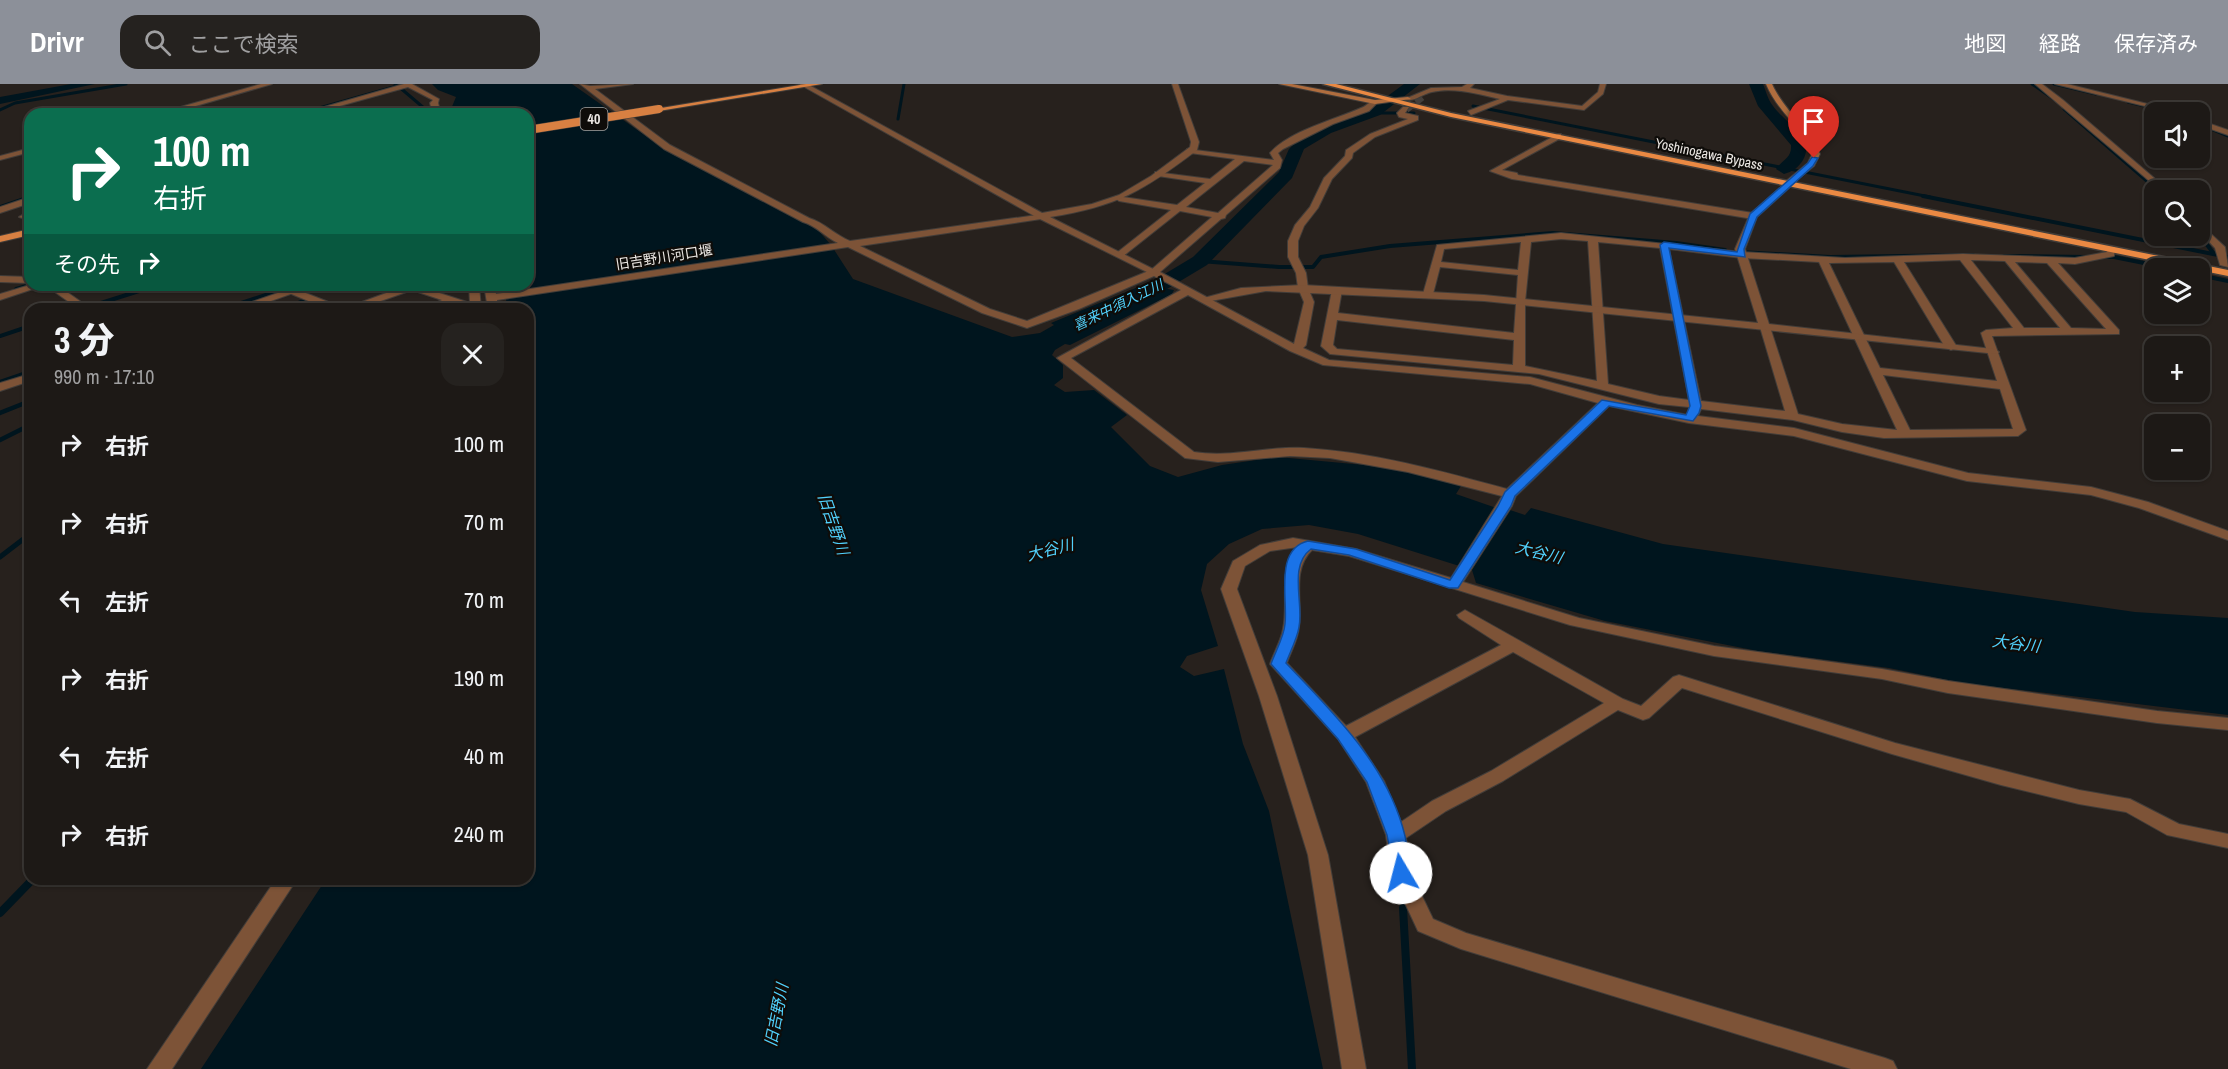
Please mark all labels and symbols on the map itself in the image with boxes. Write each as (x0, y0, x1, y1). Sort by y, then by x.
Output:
pin (1788, 96, 1839, 158)
road number: 40 (580, 108, 608, 130)
street label: Yoshinogawa Bypass (1654, 134, 1765, 174)
street label: 旧吉野川河口堰 (614, 240, 714, 274)
water label: 喜来中須入江川 (1070, 275, 1168, 335)
water label: 旧吉野川 (813, 490, 855, 560)
water label: 大谷川 (1024, 532, 1078, 565)
water label: 大谷川 (1513, 536, 1567, 569)
water label: 大谷川 (1991, 629, 2043, 657)
position arrow (1369, 841, 1433, 905)
water label: 旧吉野川 (759, 980, 793, 1049)

